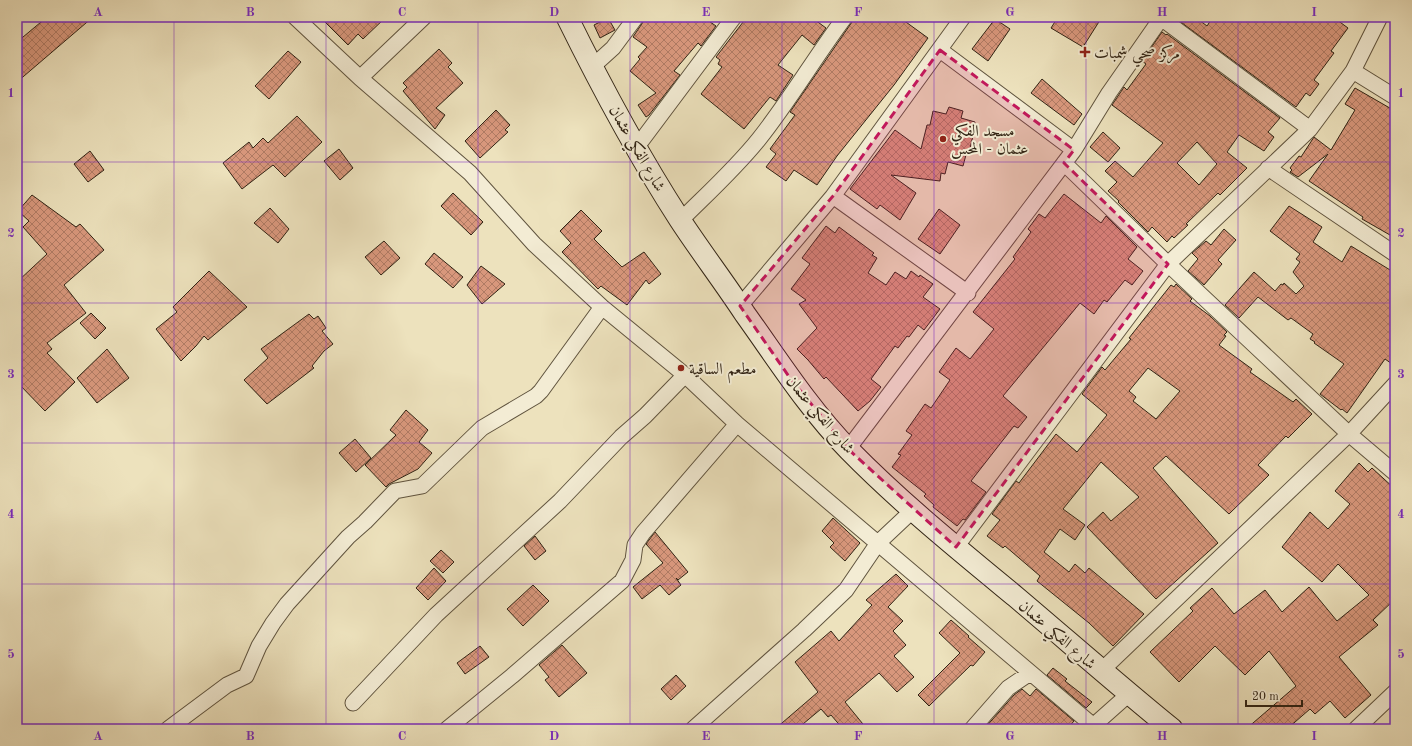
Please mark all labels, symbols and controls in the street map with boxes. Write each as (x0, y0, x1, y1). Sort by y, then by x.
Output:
text: A (93, 6, 103, 19)
text: B (245, 6, 255, 19)
text: C (398, 6, 406, 19)
text: D (549, 6, 559, 19)
text: E (702, 6, 711, 19)
text: F (854, 6, 863, 19)
text: G (1005, 6, 1015, 19)
text: H (1157, 6, 1168, 19)
text: I (1311, 6, 1317, 19)
place label: مركز صحي شمبات (1094, 44, 1180, 68)
marker: مركز صحي شمبات (1079, 46, 1091, 58)
text: 1 (7, 87, 15, 100)
text: 1 (1397, 87, 1405, 100)
street label: شارع الفكي عثمان (600, 103, 668, 198)
place label: مسجد الفكي عثمان - المحس (951, 123, 1029, 159)
marker: مسجد الفكي عثمان - المحس (938, 134, 948, 144)
text: 2 (7, 227, 15, 240)
text: 2 (1397, 227, 1405, 240)
place label: مطعم الساقية (689, 362, 756, 384)
marker: مطعم الساقية (676, 363, 686, 373)
text: 3 (7, 368, 15, 381)
text: 3 (1397, 368, 1405, 381)
street label: شارع الفكي عثمان (778, 373, 857, 461)
text: 4 (7, 508, 15, 521)
text: 4 (1397, 508, 1405, 521)
street label: شارع الفكي عثمان (1011, 597, 1099, 678)
text: 5 (7, 648, 15, 661)
text: 5 (1397, 648, 1405, 661)
scale bar (1246, 682, 1302, 708)
text: 20 m (1252, 691, 1279, 703)
text: A (93, 730, 103, 743)
text: B (245, 730, 255, 743)
text: C (398, 730, 406, 743)
text: D (549, 730, 559, 743)
text: E (702, 730, 711, 743)
text: F (854, 730, 863, 743)
text: G (1005, 730, 1015, 743)
text: H (1157, 730, 1168, 743)
text: I (1311, 730, 1317, 743)

